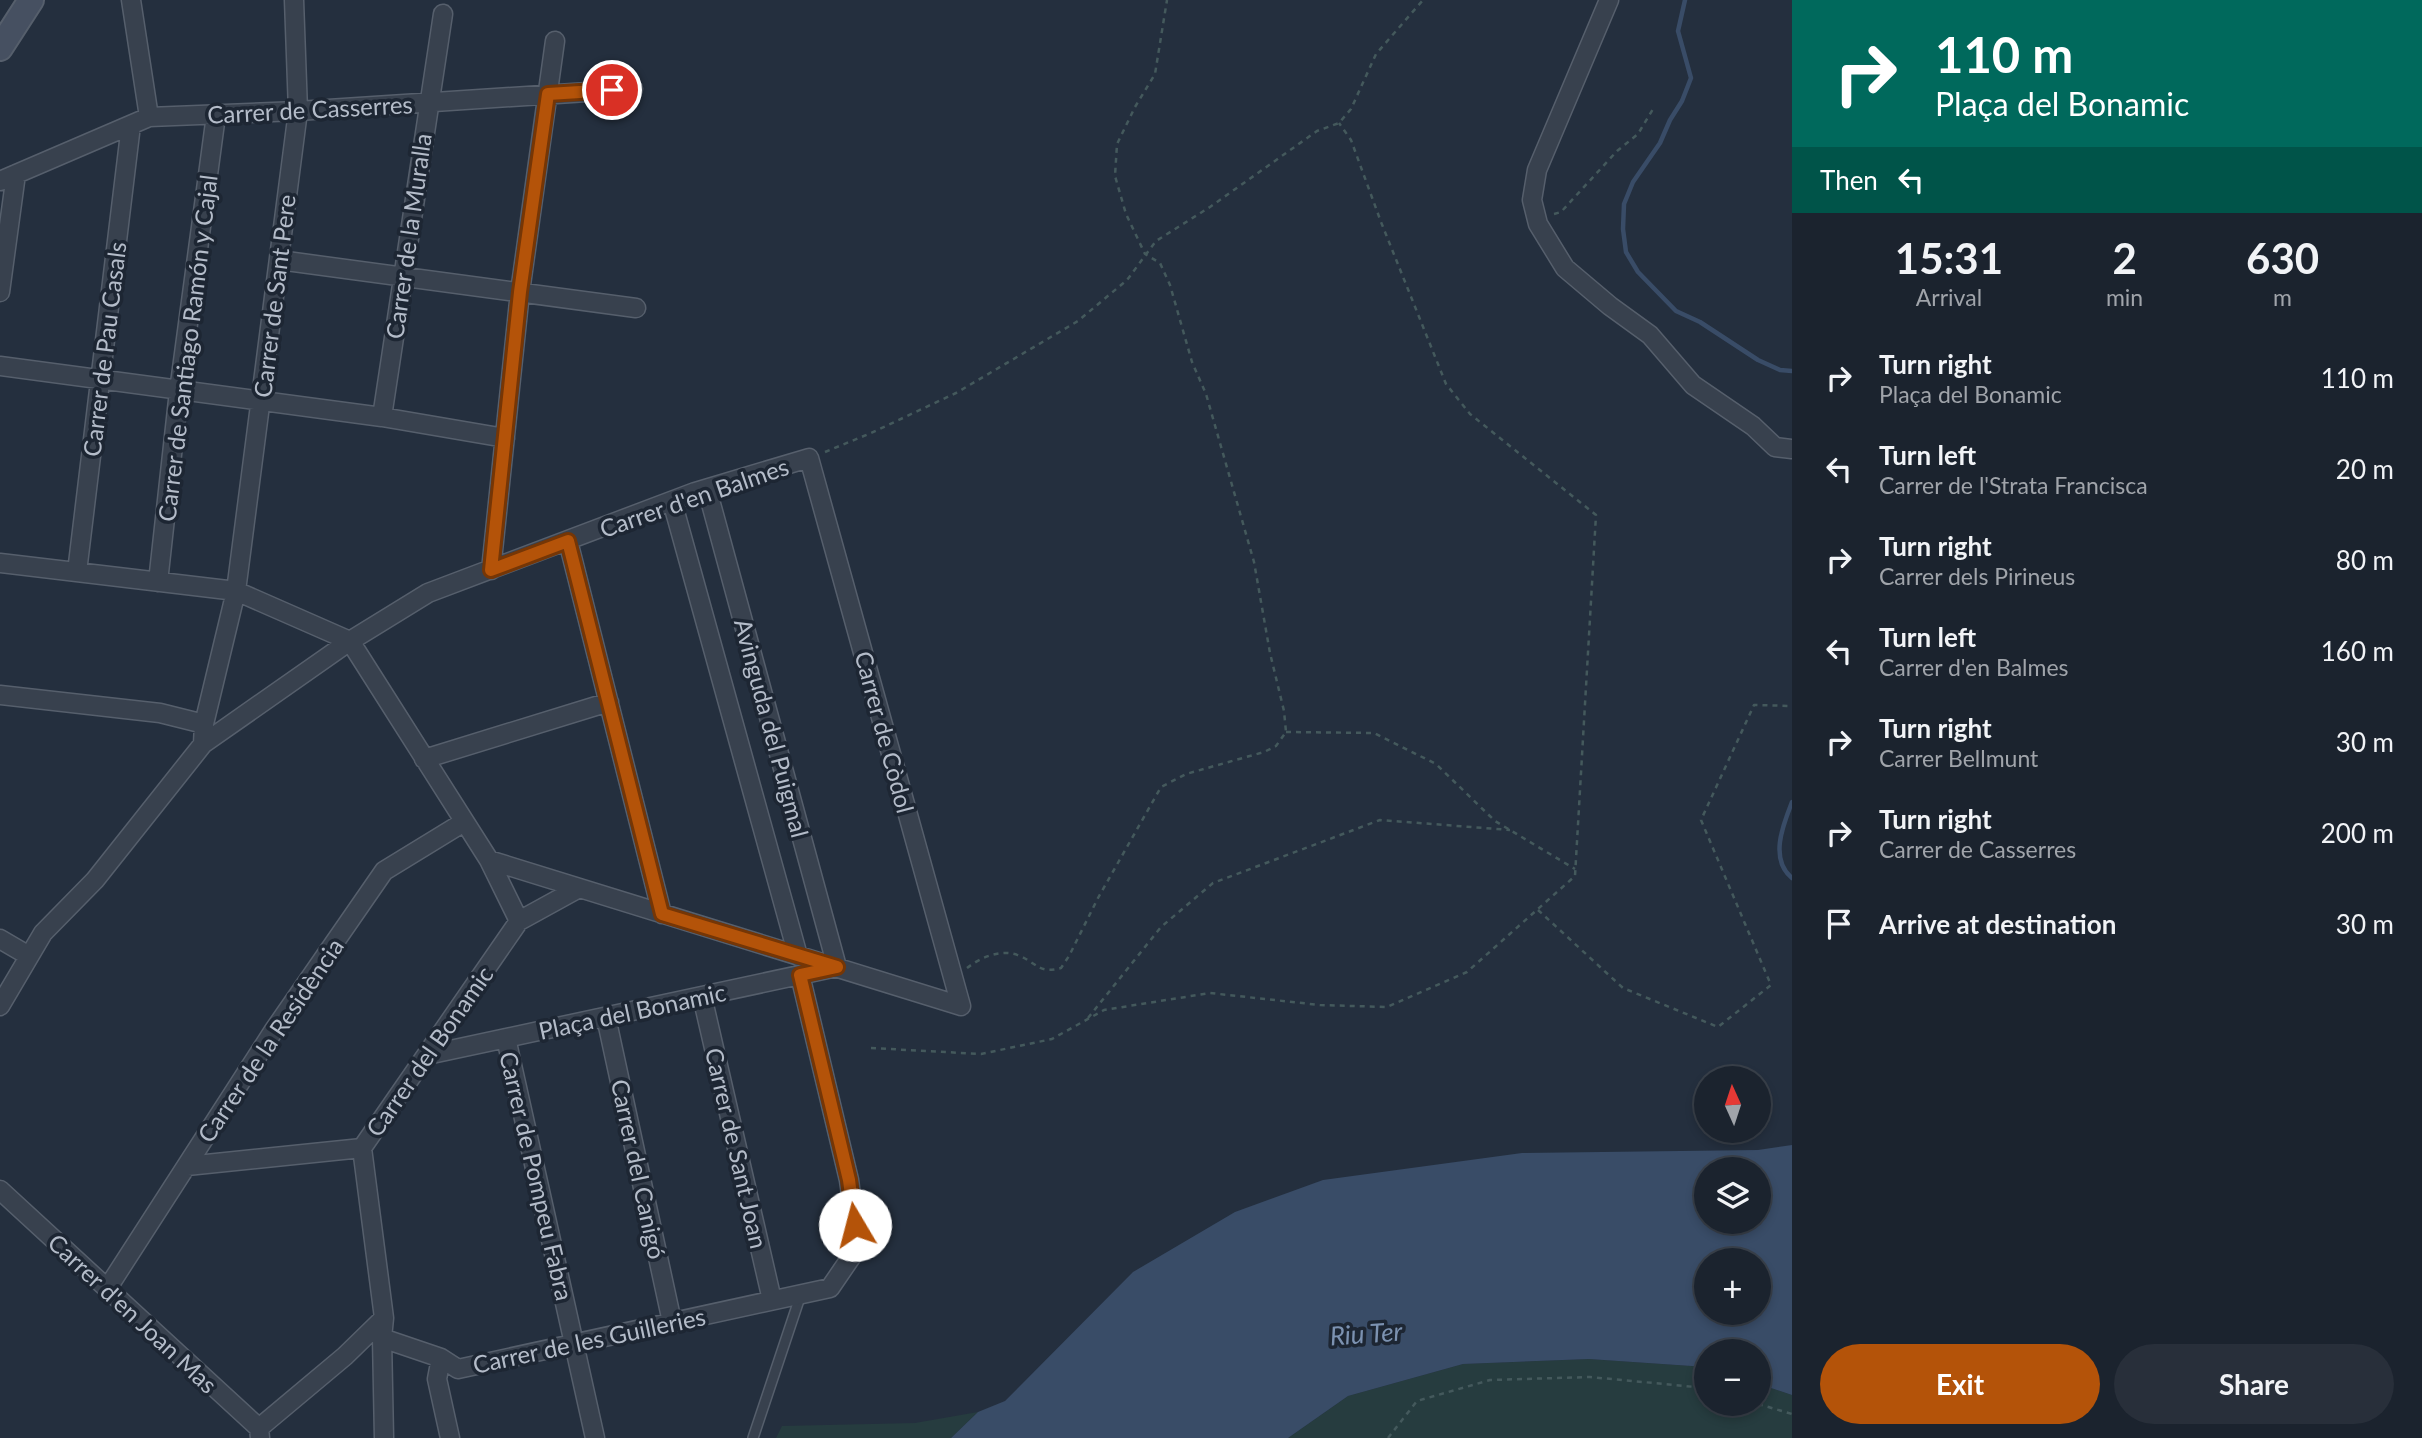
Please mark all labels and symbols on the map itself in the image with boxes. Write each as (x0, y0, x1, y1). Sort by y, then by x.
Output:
pin (582, 60, 642, 120)
street label: Carrer de Casserres (207, 89, 413, 129)
street label: Carrer de la Muralla (379, 131, 437, 341)
street label: Carrer de Santiago Ramón y Cajal (151, 173, 223, 523)
street label: Carrer de Sant Pere (247, 193, 301, 399)
street label: Carrer de Pau Casals (76, 240, 132, 458)
street label: Carrer d'en Balmes (596, 451, 792, 543)
street label: Avinguda del Puigmal (729, 615, 815, 841)
street label: Carrer de Còdol (849, 648, 921, 816)
street label: Carrer de la Residència (191, 933, 349, 1147)
street label: Carrer del Bonamic (359, 960, 499, 1142)
street label: Plaça del Bonamic (536, 977, 728, 1045)
street label: Carrer de Sant Joan (700, 1045, 774, 1251)
street label: Carrer de Pompeu Fabra (494, 1049, 580, 1303)
north arrow (1694, 1066, 1771, 1143)
street label: Carrer del Canigó (606, 1077, 672, 1261)
position arrow (818, 1188, 892, 1262)
street label: Carrer d'en Joan Mas (43, 1227, 223, 1399)
street label: Carrer de les Guilleries (470, 1301, 708, 1379)
water label: Riu Ter (1329, 1314, 1405, 1351)

